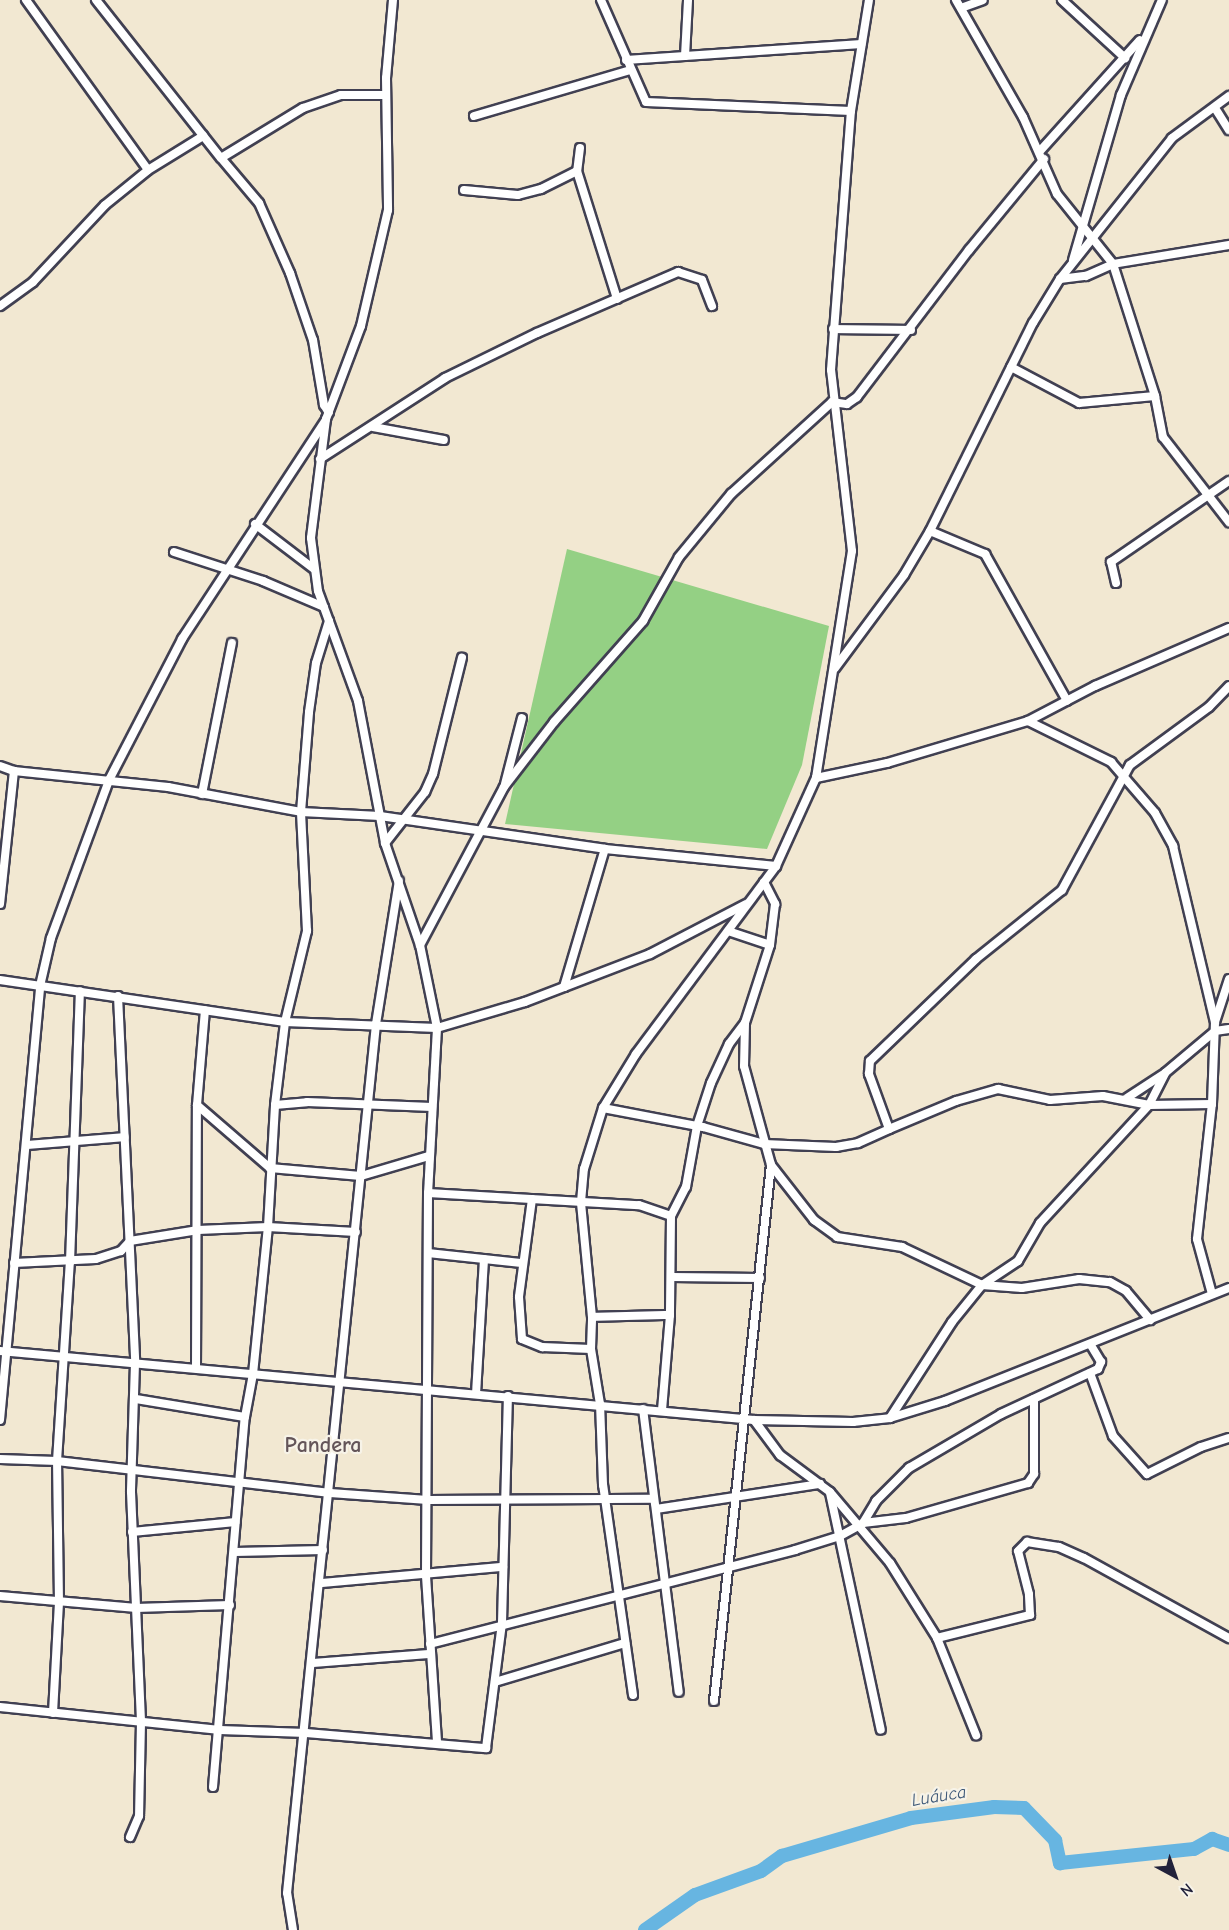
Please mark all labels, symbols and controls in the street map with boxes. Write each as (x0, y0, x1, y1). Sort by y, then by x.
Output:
district label: Pandera (285, 1433, 361, 1459)
water label: Luáuca (910, 1782, 968, 1812)
north arrow (1145, 1846, 1205, 1906)
text: N (1177, 1880, 1196, 1900)

